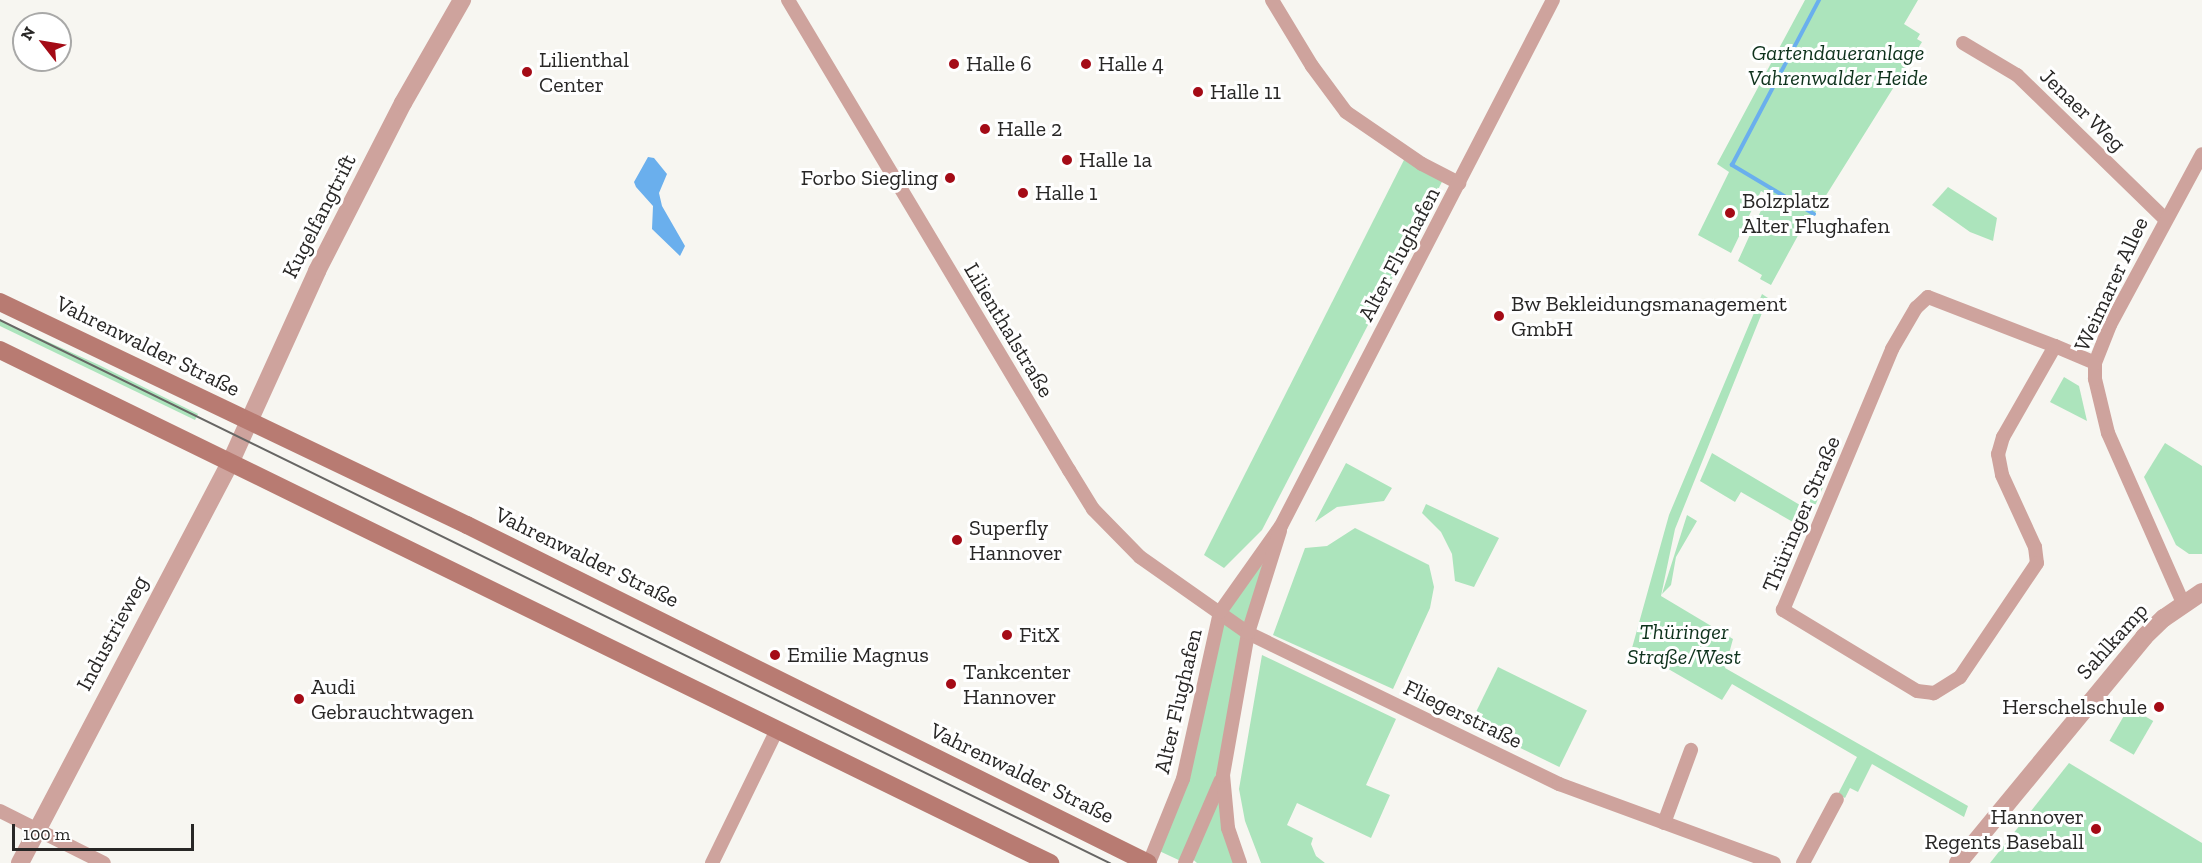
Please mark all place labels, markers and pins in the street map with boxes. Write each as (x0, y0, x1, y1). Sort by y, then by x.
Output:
place label: Lilienthal Center (539, 46, 629, 98)
place label: Halle 6 (966, 51, 1032, 77)
place label: Halle 4 (1098, 51, 1164, 77)
marker: Halle 6 (947, 57, 961, 71)
marker: Halle 4 (1079, 57, 1093, 71)
marker: Lilienthal Center (520, 65, 534, 79)
place label: Halle 11 (1210, 79, 1281, 105)
marker: Halle 11 (1191, 85, 1205, 99)
place label: Halle 2 (997, 116, 1062, 142)
marker: Halle 2 (978, 122, 992, 136)
place label: Halle 1a (1079, 147, 1152, 173)
marker: Halle 1a (1060, 153, 1074, 167)
place label: Forbo Siegling (801, 165, 938, 191)
marker: Forbo Siegling (943, 171, 957, 185)
place label: Halle 1 (1035, 180, 1098, 206)
marker: Halle 1 (1016, 186, 1030, 200)
place label: Bolzplatz Alter Flughafen (1742, 187, 1890, 238)
marker: Bolzplatz Alter Flughafen (1723, 206, 1737, 220)
place label: Bw Bekleidungsmanagement GmbH (1511, 290, 1787, 342)
marker: Bw Bekleidungsmanagement GmbH (1492, 309, 1506, 323)
place label: Superfly Hannover (969, 514, 1063, 566)
marker: Superfly Hannover (950, 533, 964, 547)
place label: FitX (1019, 622, 1060, 648)
marker: FitX (1000, 628, 1014, 642)
place label: Emilie Magnus (787, 642, 929, 668)
marker: Emilie Magnus (768, 648, 782, 662)
place label: Tankcenter Hannover (963, 658, 1071, 710)
place label: Audi Gebrauchtwagen (311, 673, 474, 724)
marker: Tankcenter Hannover (944, 677, 958, 691)
marker: Audi Gebrauchtwagen (292, 692, 306, 706)
place label: Herschelschule (2002, 694, 2147, 720)
marker: Herschelschule (2152, 700, 2166, 714)
place label: Hannover Regents Baseball (1925, 803, 2084, 854)
marker: Hannover Regents Baseball (2089, 822, 2103, 836)

